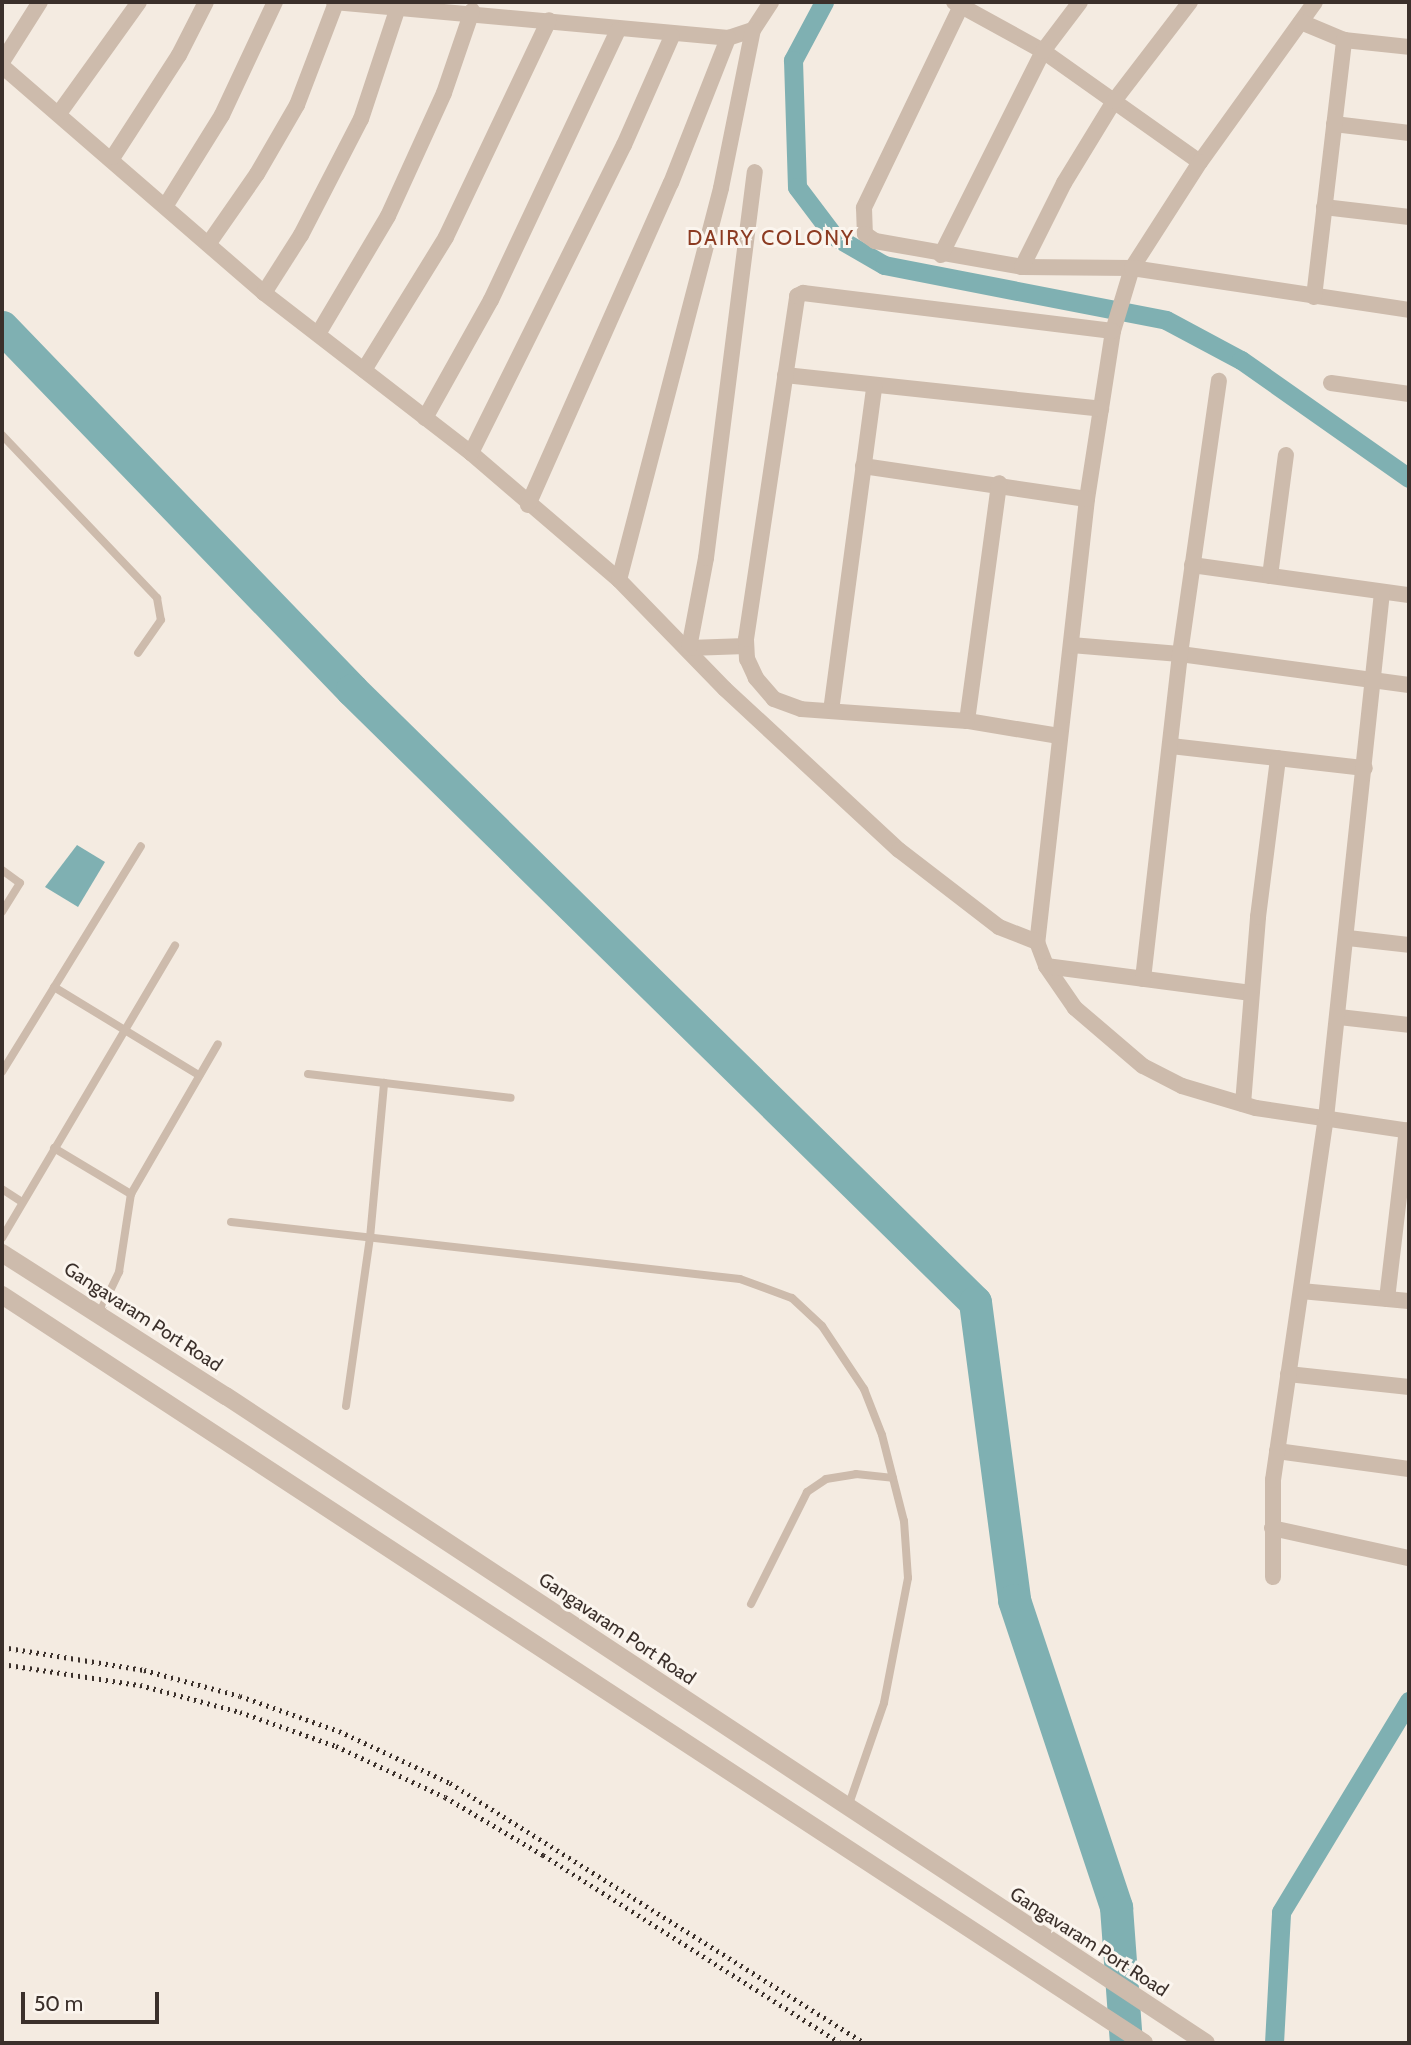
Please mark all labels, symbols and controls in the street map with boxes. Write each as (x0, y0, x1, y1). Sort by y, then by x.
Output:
district label: DAIRY COLONY (688, 225, 854, 251)
street label: Gangavaram Port Road (60, 1257, 226, 1377)
street label: Gangavaram Port Road (534, 1568, 700, 1690)
street label: Gangavaram Port Road (1006, 1882, 1172, 2002)
scale bar (24, 1979, 163, 2023)
text: 50 m (34, 1991, 83, 2016)

